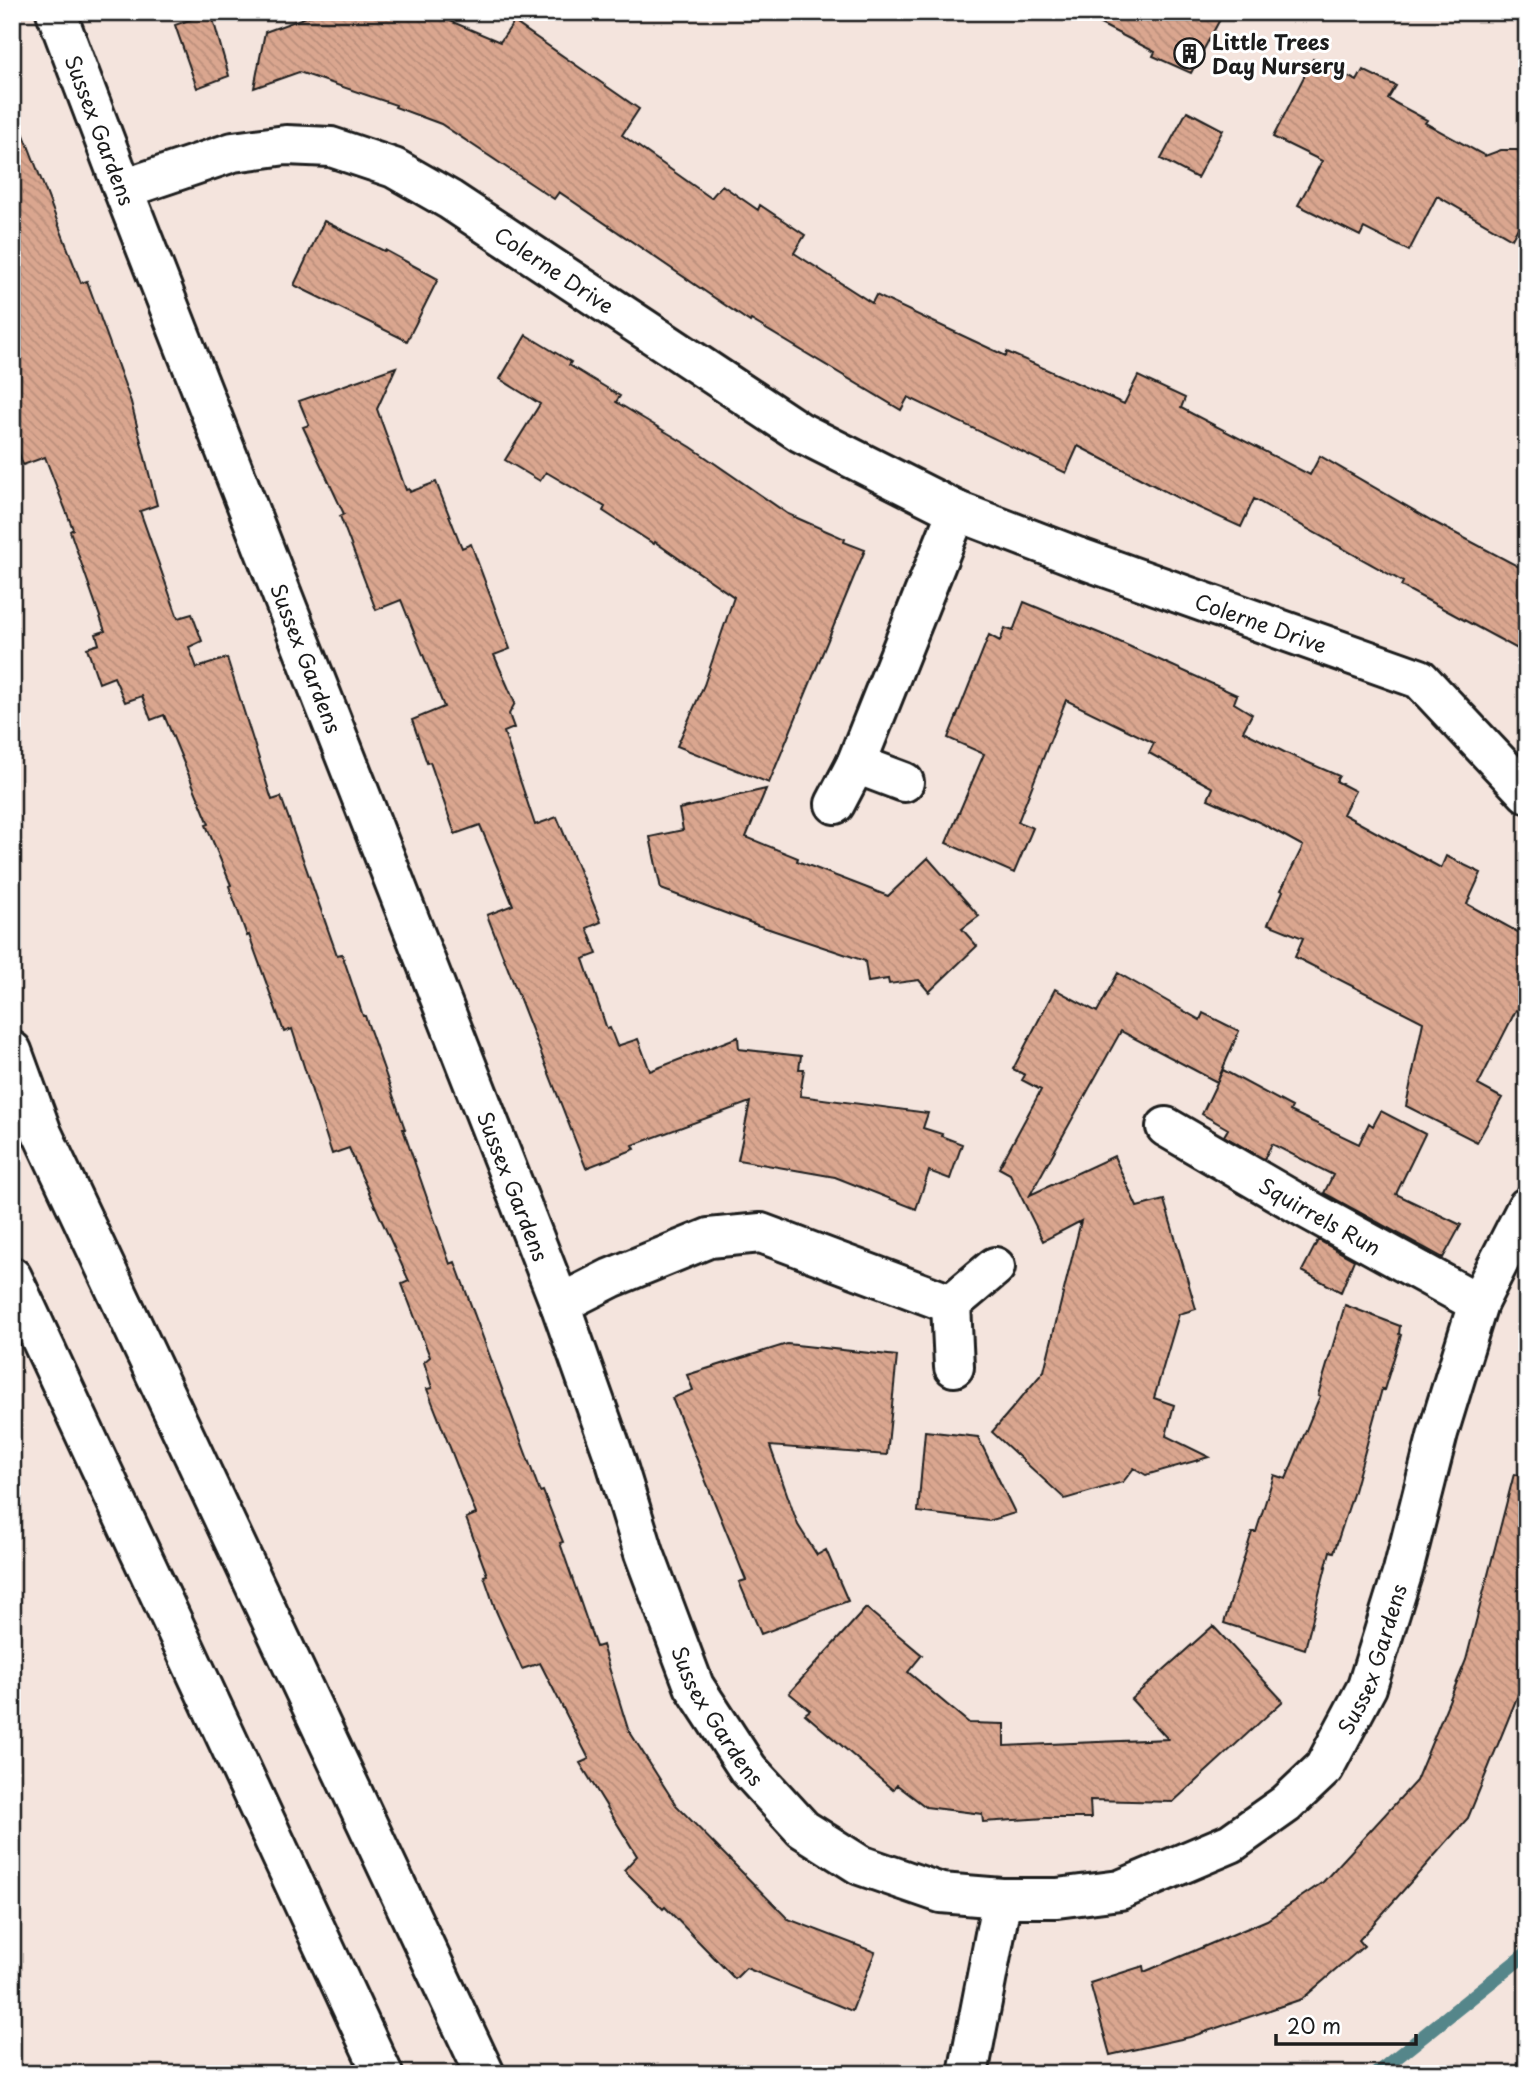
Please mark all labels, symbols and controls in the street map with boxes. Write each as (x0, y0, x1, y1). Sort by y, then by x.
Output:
place label: Little Trees Day Nursery (1212, 25, 1345, 81)
building icon: Little Trees Day Nursery (1172, 36, 1206, 70)
street label: Sussex Gardens (58, 50, 144, 210)
street label: Colerne Drive (488, 218, 621, 321)
street label: Sussex Gardens (263, 578, 351, 738)
street label: Colerne Drive (1191, 584, 1331, 661)
street label: Sussex Gardens (470, 1106, 558, 1266)
street label: Squirrels Run (1253, 1169, 1387, 1263)
street label: Sussex Gardens (1329, 1580, 1414, 1740)
street label: Sussex Gardens (664, 1641, 772, 1793)
scale bar (1276, 2002, 1416, 2046)
text: 20 m (1287, 2009, 1341, 2041)

